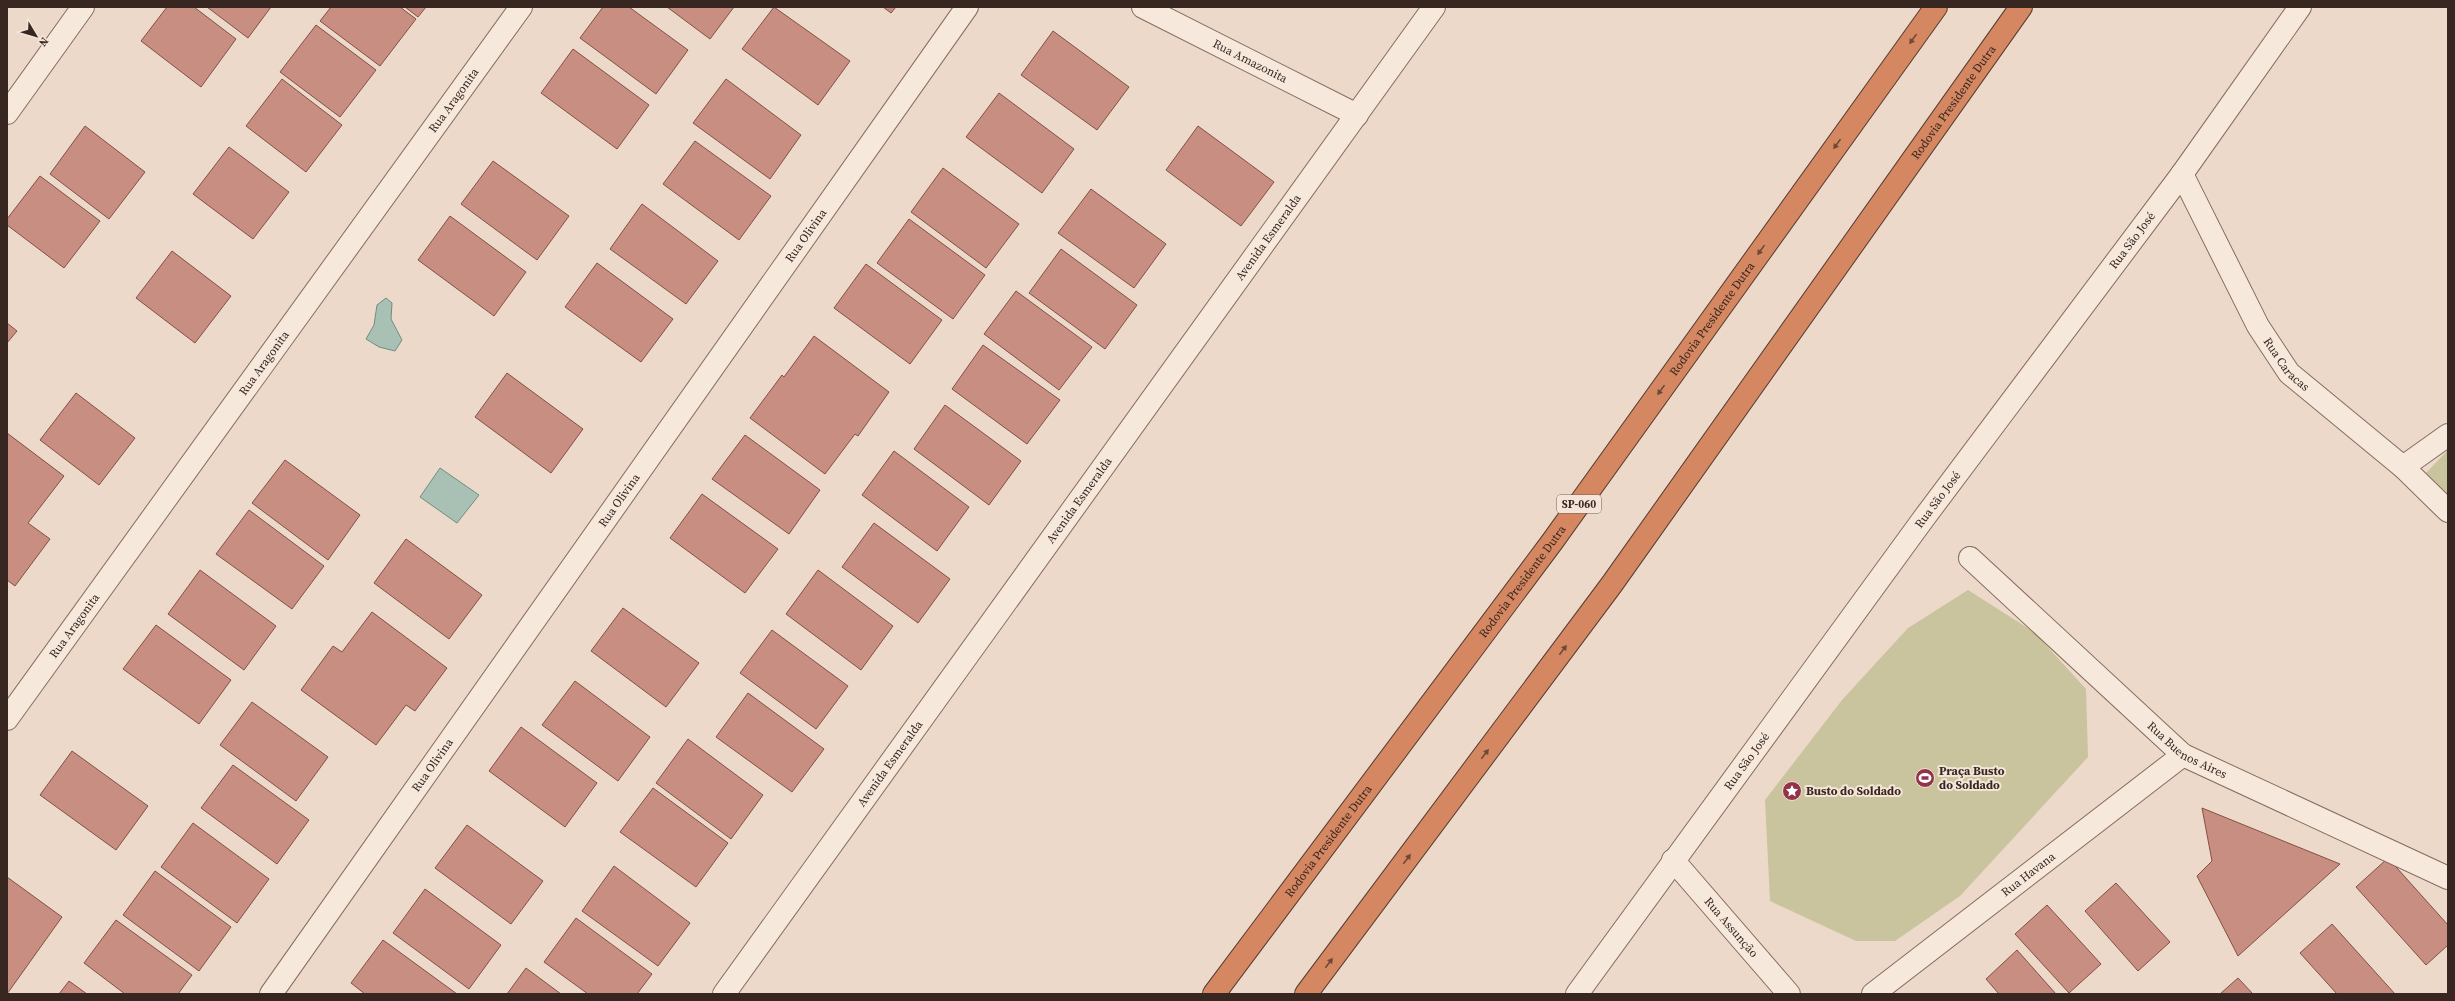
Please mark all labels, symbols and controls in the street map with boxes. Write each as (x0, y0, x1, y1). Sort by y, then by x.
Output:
north arrow (16, 16, 56, 56)
one-way arrow (1909, 33, 1917, 44)
text: N (35, 34, 52, 50)
street label: Rua Amazonita (1210, 36, 1291, 87)
street label: Rodovia Presidente Dutra (1907, 41, 2000, 163)
street label: Rua Aragonita (425, 64, 483, 136)
one-way arrow (1833, 139, 1841, 150)
street label: Avenida Esmeralda (1232, 190, 1305, 284)
street label: Rua Olivina (781, 205, 831, 266)
street label: Rua São José (2106, 209, 2159, 272)
one-way arrow (1757, 245, 1765, 255)
street label: Rodovia Presidente Dutra (1666, 258, 1759, 379)
street label: Rua Aragonita (235, 327, 293, 399)
street label: Rua Caracas (2260, 334, 2313, 395)
one-way arrow (1657, 385, 1665, 395)
street label: Avenida Esmeralda (1043, 453, 1116, 547)
street label: Rua São José (1911, 468, 1964, 531)
street label: Rua Olivina (595, 470, 644, 530)
road number: SP-060 (1557, 495, 1601, 513)
street label: Rodovia Presidente Dutra (1475, 521, 1570, 641)
street label: Rua Aragonita (46, 590, 104, 661)
one-way arrow (1558, 645, 1567, 656)
street label: Avenida Esmeralda (853, 716, 927, 810)
street label: Rua Buenos Aires (2144, 718, 2230, 782)
street label: Rua São José (1720, 729, 1773, 793)
street label: Rua Olivina (408, 734, 457, 795)
one-way arrow (1481, 749, 1489, 760)
place label: Praça Busto do Soldado (1939, 763, 2005, 793)
sports icon: Praça Busto do Soldado (1914, 767, 1936, 789)
place icon: Busto do Soldado (1781, 780, 1803, 802)
street label: Rodovia Presidente Dutra (1281, 781, 1376, 901)
place label: Busto do Soldado (1806, 783, 1901, 799)
street label: Rua Havana (1998, 848, 2059, 900)
one-way arrow (1403, 853, 1411, 864)
street label: Rua Assunção (1701, 894, 1762, 961)
one-way arrow (1325, 957, 1334, 968)

